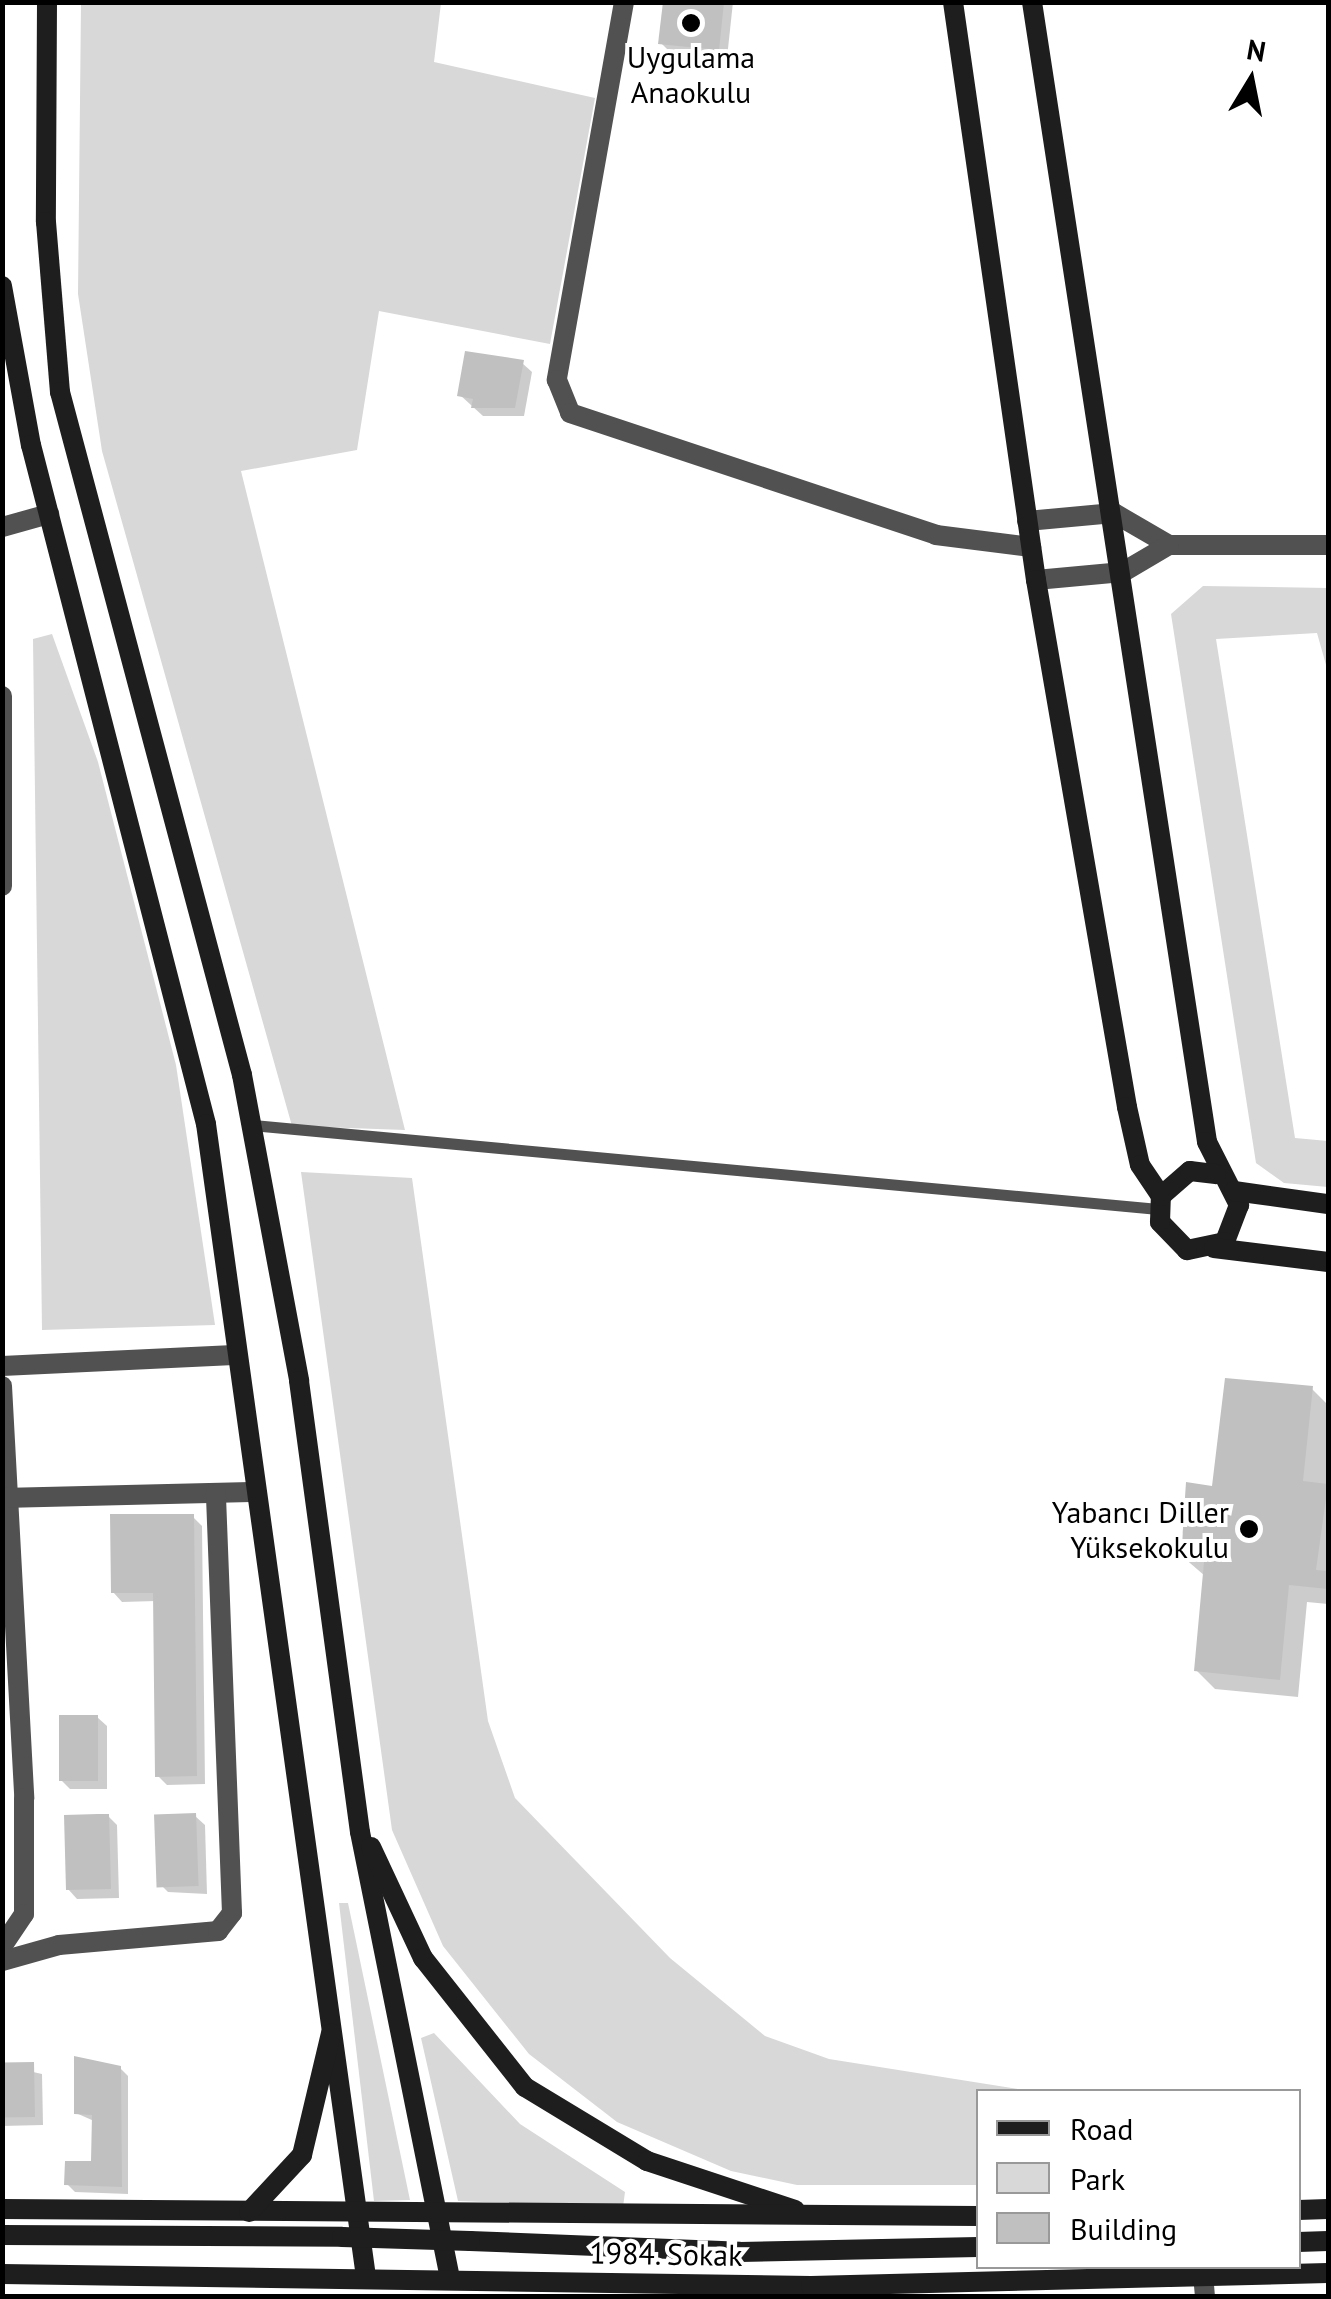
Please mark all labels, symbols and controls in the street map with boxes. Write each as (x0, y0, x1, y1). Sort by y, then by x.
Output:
marker: Uygulama Anaokulu (680, 12, 702, 34)
north arrow (1201, 30, 1301, 130)
text: N (1244, 30, 1269, 70)
place label: Uygulama Anaokulu (627, 39, 755, 110)
place label: Yabancı Diller Yüksekokulu (1052, 1494, 1229, 1564)
marker: Yabancı Diller Yüksekokulu (1238, 1518, 1260, 1540)
legend (976, 2089, 1301, 2269)
text: Road (1070, 2109, 1134, 2148)
text: Park (1070, 2159, 1125, 2198)
text: Building (1070, 2209, 1177, 2248)
street label: 1984. Sokak (588, 2235, 744, 2273)

